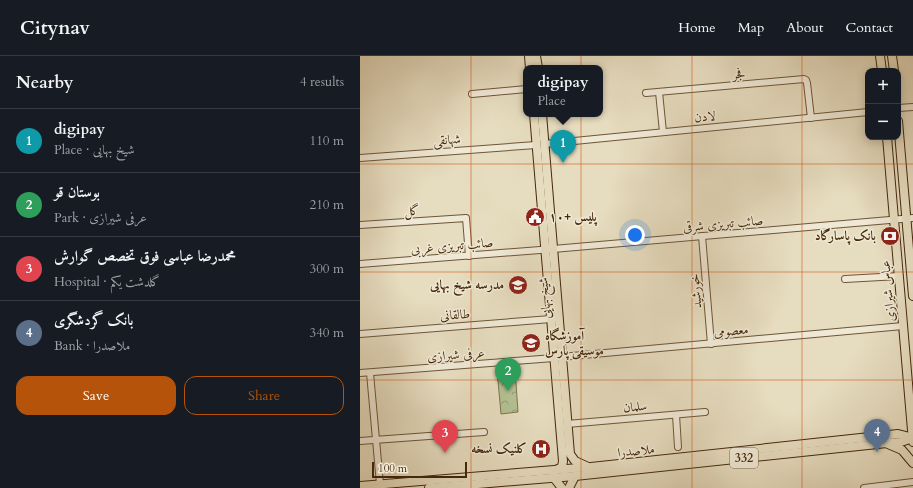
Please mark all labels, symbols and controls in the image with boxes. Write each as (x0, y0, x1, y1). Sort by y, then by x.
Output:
text: Citynav (20, 15, 90, 41)
text: Home (678, 18, 716, 37)
text: Map (738, 18, 764, 37)
text: About (786, 18, 823, 37)
text: Contact (845, 18, 893, 37)
street label: فجر (730, 64, 746, 84)
popup (523, 65, 603, 117)
map controls (865, 68, 901, 140)
button: + (865, 68, 901, 104)
text: Nearby (16, 71, 73, 94)
text: digipay (537, 72, 589, 92)
text: 4 results (300, 73, 344, 91)
text: Place (537, 92, 566, 110)
button: − (865, 104, 901, 140)
street label: لادن (693, 107, 717, 127)
text: digipay (54, 119, 105, 139)
street label: شهانقی (433, 130, 461, 151)
pin: 1 (550, 130, 576, 163)
text: 1 (26, 132, 32, 150)
text: 110 m (310, 132, 344, 150)
text: Place · شیخ بهایی (54, 141, 135, 159)
text: بوستان قو (54, 182, 100, 202)
text: 2 (26, 196, 32, 214)
text: 210 m (310, 196, 344, 214)
street label: گل (404, 201, 420, 221)
public building icon: پلیس +۱۰ (524, 206, 546, 228)
place label: پلیس +۱۰ (549, 208, 598, 226)
text: Park · عرفی شیرازی (54, 209, 147, 227)
street label: صائب تبریزی شرقی (682, 212, 764, 236)
your location (625, 225, 645, 245)
bank icon: بانک پاسارگاد (879, 225, 901, 247)
place label: بانک پاسارگاد (815, 227, 877, 245)
street label: صائب تبریزی غربی (410, 233, 494, 259)
text: محمدرضا عباسی فوق تخصص گوارش (54, 246, 236, 266)
text: 3 (26, 260, 32, 278)
text: 300 m (310, 260, 344, 278)
street label: عباس شیرازی (876, 260, 900, 322)
text: Hospital · گلدشت یکم (54, 273, 160, 291)
street label: خورشید (686, 273, 706, 309)
school or university icon: مدرسه شیخ بهایی (507, 274, 529, 296)
place label: مدرسه شیخ بهایی (429, 276, 504, 297)
street label: شیخ بهایی (534, 276, 558, 320)
street label: طالقانی (439, 305, 471, 325)
text: بانک گردشگری (54, 310, 133, 330)
street label: معصومی (713, 321, 749, 341)
text: 4 (26, 324, 32, 342)
text: 340 m (310, 324, 344, 342)
place label: آموزشگاه موسیقی پارس (545, 327, 604, 360)
school or university icon: آموزشگاه موسیقی پارس (520, 332, 542, 354)
text: Bank · ملاصدرا (54, 337, 130, 355)
street label: عرفی شیرازی (427, 344, 485, 366)
pin: 2 (495, 358, 521, 391)
button: Save (16, 376, 176, 415)
button: Share (184, 376, 344, 415)
street label: سلمان (622, 397, 648, 417)
pin: 4 (864, 419, 890, 452)
pin: 3 (432, 420, 458, 453)
hospital icon: کلنیک نسخه (530, 438, 552, 460)
place label: کلنیک نسخه (471, 440, 527, 458)
street label: ملاصدرا (617, 440, 655, 462)
road number: 332 (730, 448, 758, 468)
scale bar (372, 460, 467, 479)
text: 100 m (378, 461, 407, 476)

